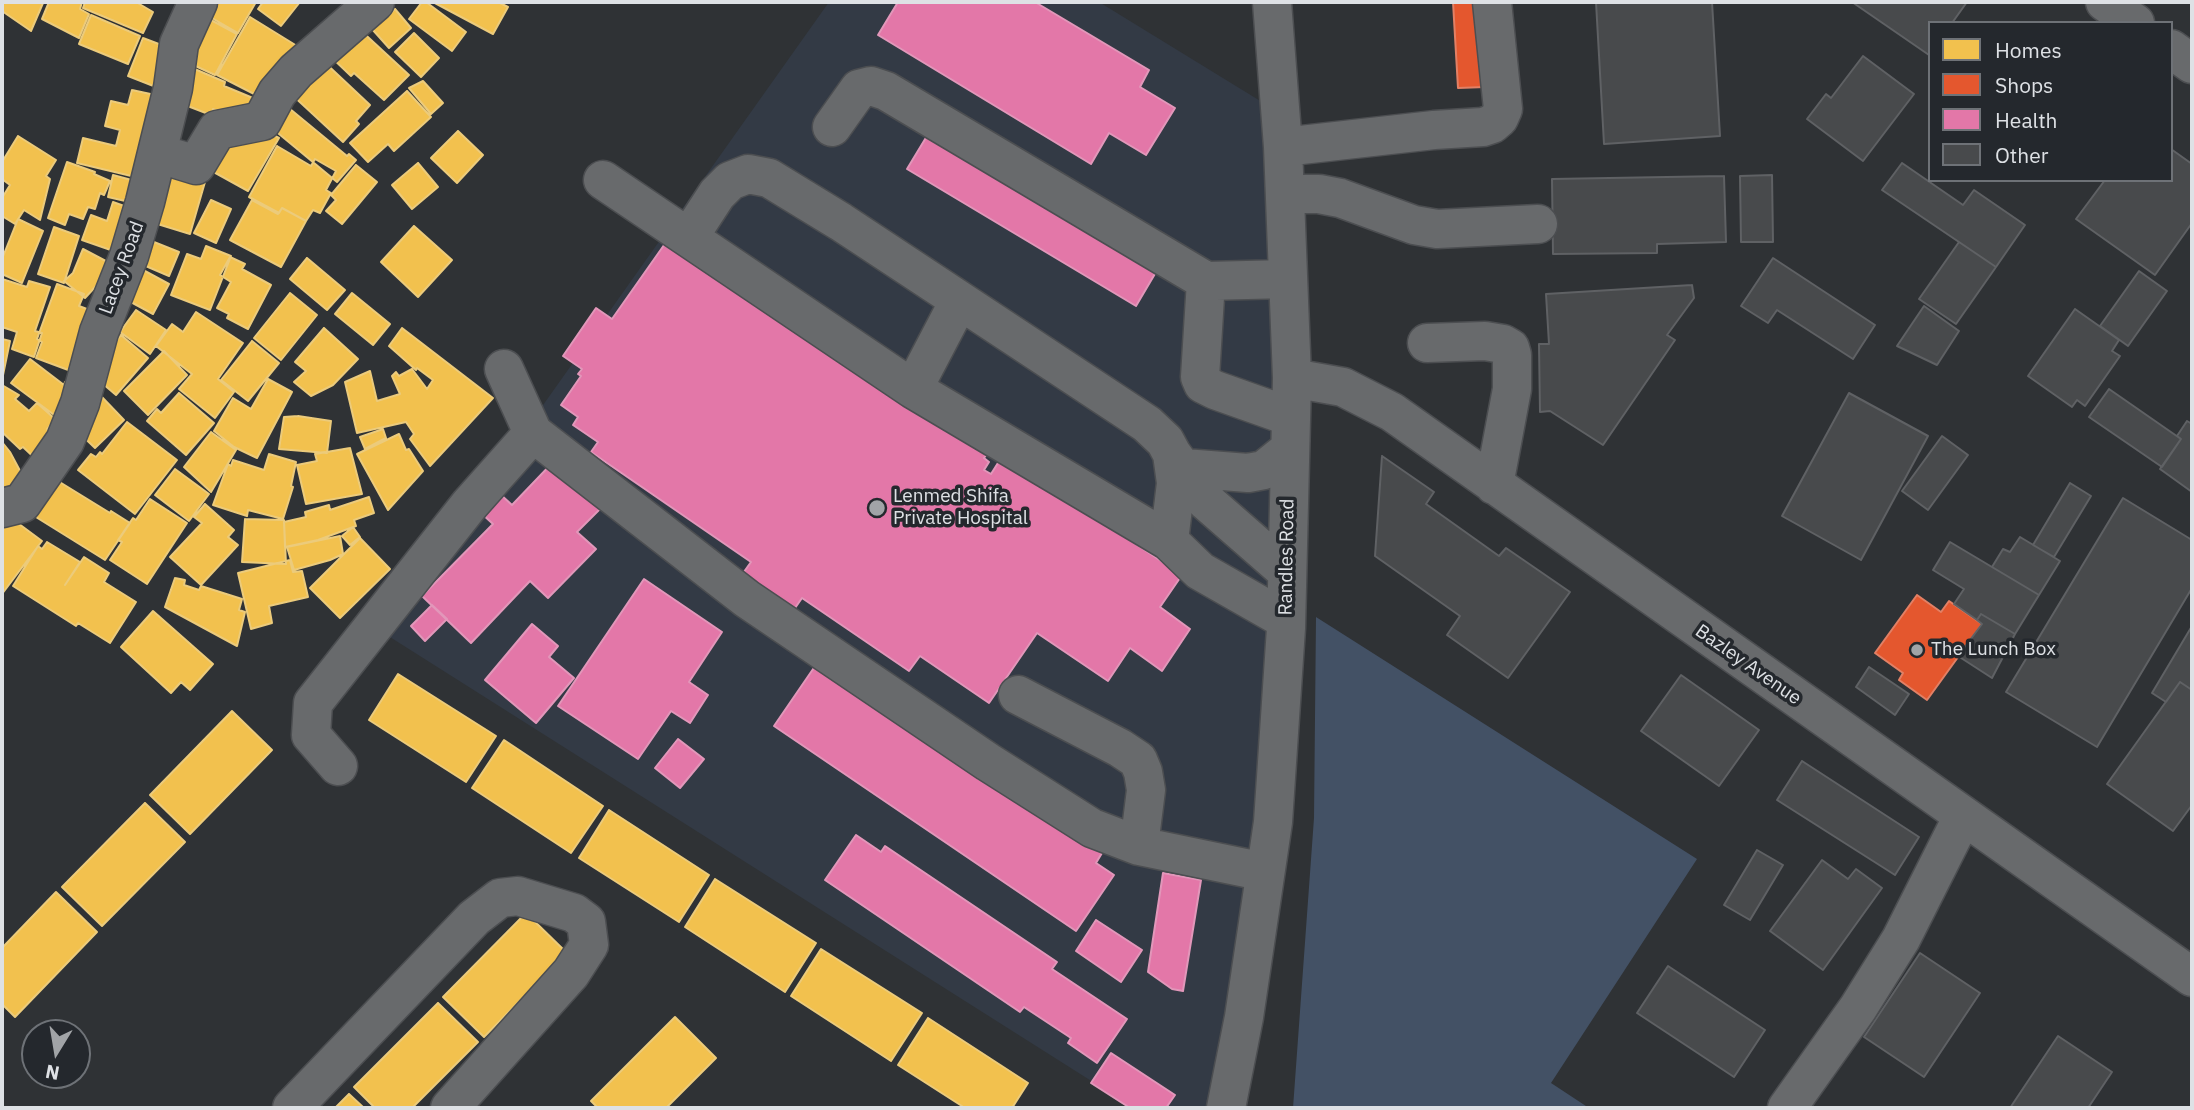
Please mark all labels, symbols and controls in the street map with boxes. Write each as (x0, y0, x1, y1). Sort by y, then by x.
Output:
legend (1928, 21, 2173, 182)
text: Homes (1995, 36, 2062, 64)
text: Shops (1995, 71, 2053, 99)
text: Health (1995, 106, 2058, 134)
text: Other (1995, 141, 2048, 169)
street label: Lacey Road (95, 218, 149, 318)
place label: Lenmed Shifa Private Hospital (893, 486, 1028, 530)
marker: Lenmed Shifa Private Hospital (867, 498, 887, 518)
street label: Randles Road (1275, 498, 1299, 616)
street label: Bazley Avenue (1691, 620, 1805, 710)
place label: The Lunch Box (1931, 639, 2056, 661)
marker: The Lunch Box (1909, 642, 1925, 658)
north arrow (21, 1019, 91, 1089)
text: N (43, 1060, 61, 1086)

